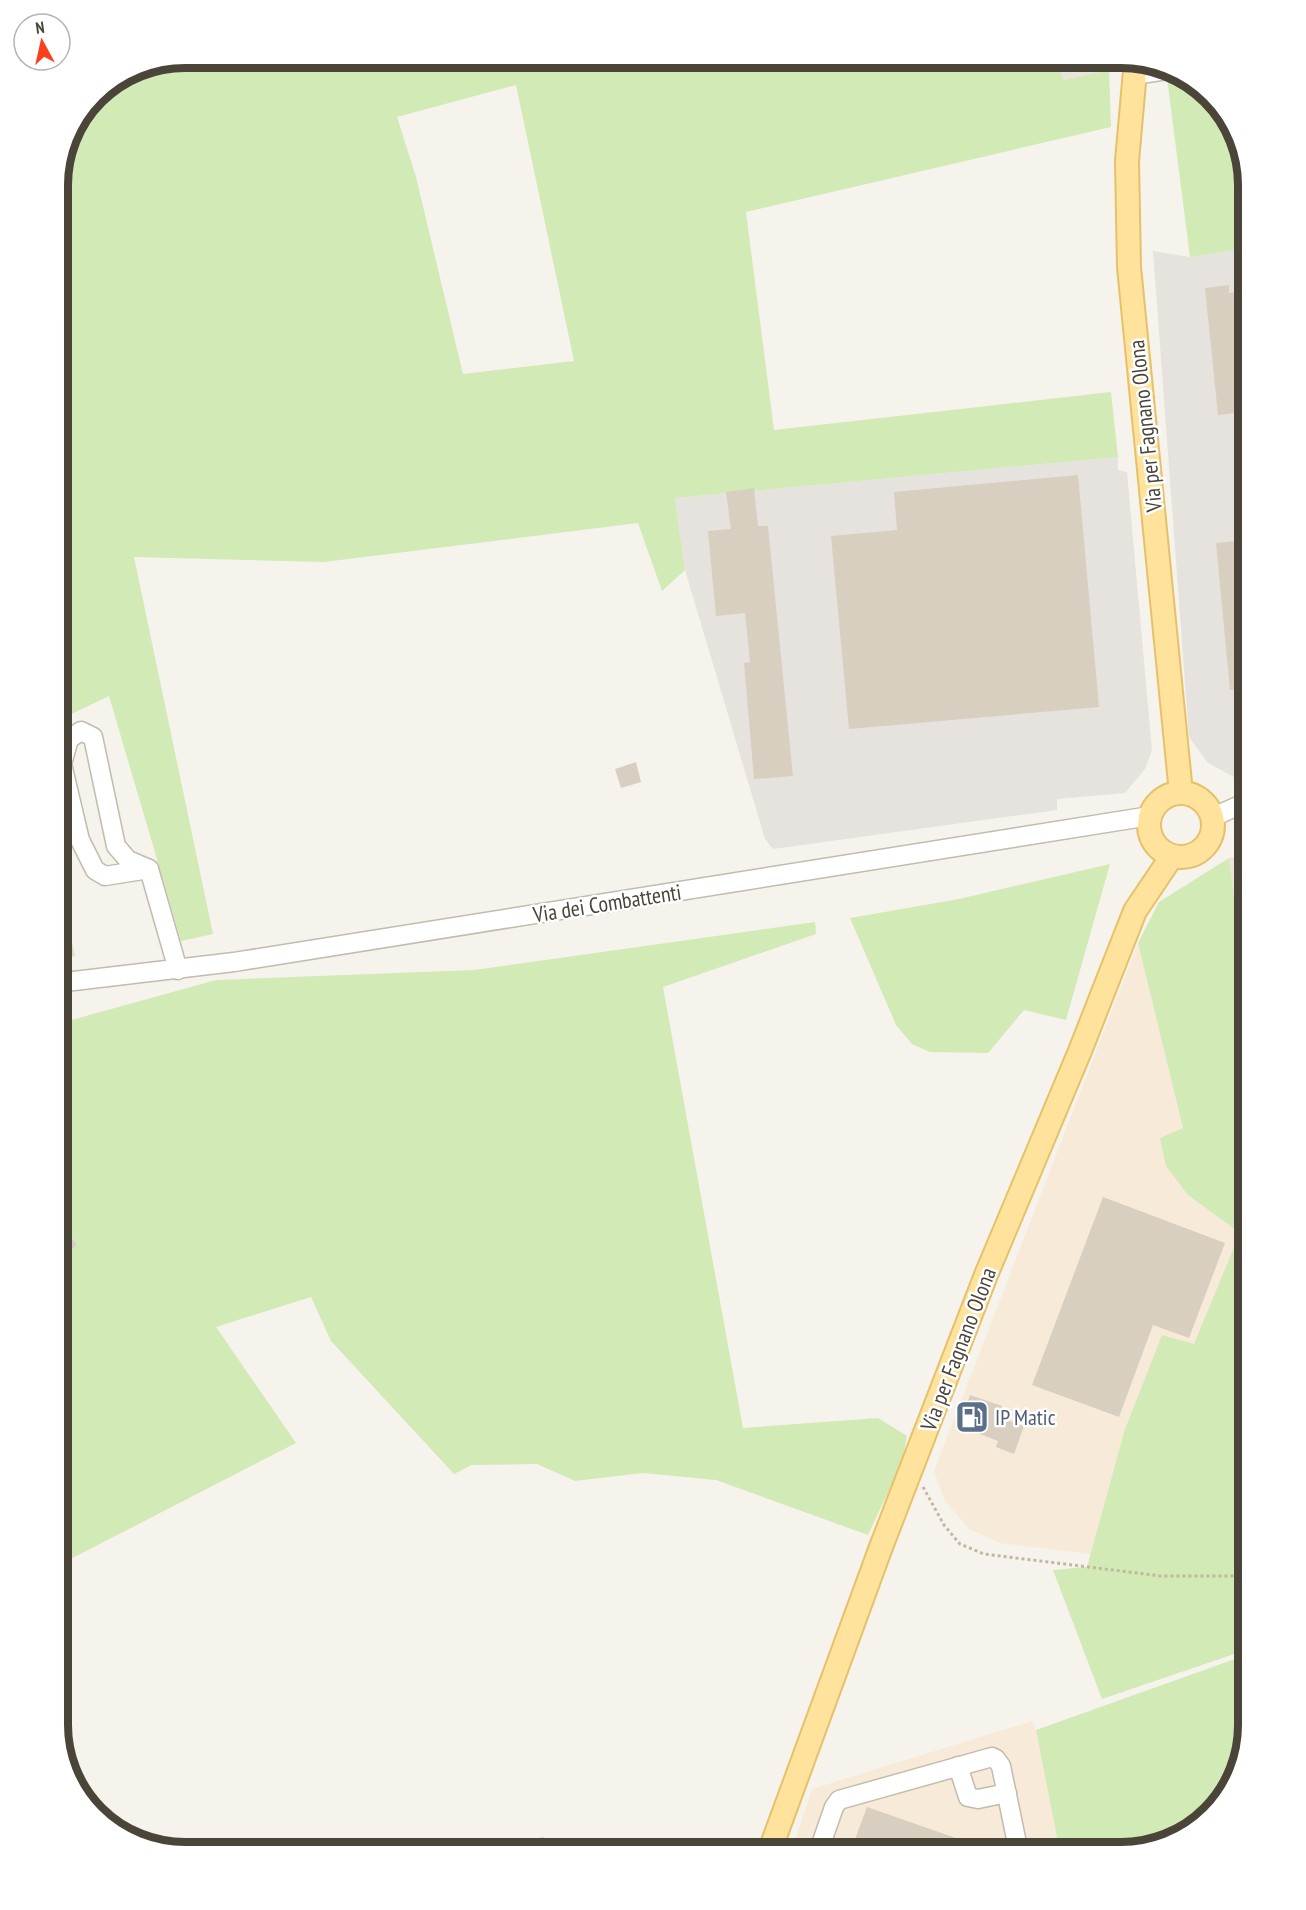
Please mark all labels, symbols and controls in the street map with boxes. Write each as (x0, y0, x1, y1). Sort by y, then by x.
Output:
north arrow (12, 12, 72, 72)
text: N (34, 17, 46, 38)
street label: Via per Fagnano Olona (1122, 339, 1168, 514)
street label: Via dei Combattenti (530, 877, 683, 929)
street label: Via per Fagnano Olona (914, 1263, 1002, 1436)
fuel station icon: IP Matic (954, 1399, 990, 1435)
place label: IP Matic (995, 1403, 1056, 1431)

